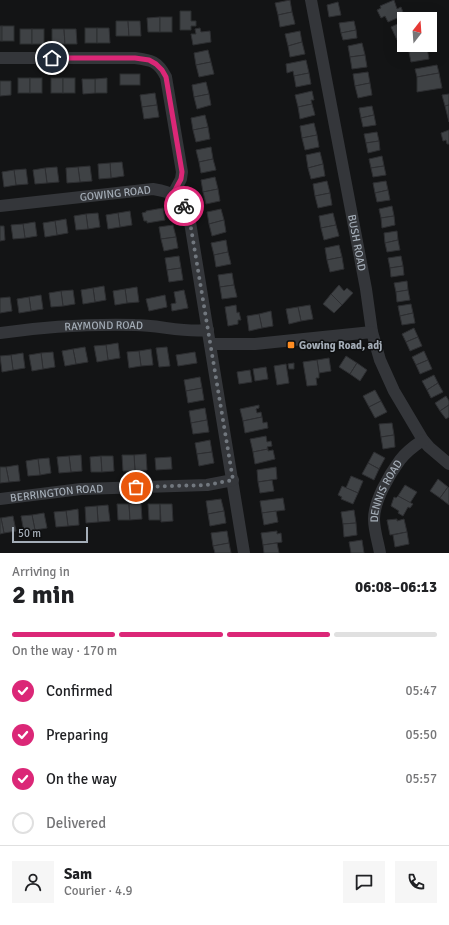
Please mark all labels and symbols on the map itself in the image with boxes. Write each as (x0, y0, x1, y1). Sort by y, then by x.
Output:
north arrow (397, 12, 437, 52)
pin (35, 41, 69, 75)
street label: GOWING ROAD (79, 183, 151, 204)
courier (164, 186, 204, 226)
street label: BUSH ROAD (345, 213, 369, 272)
street label: RAYMOND ROAD (64, 318, 143, 333)
place label: Gowing Road, adj (299, 339, 382, 352)
marker: Gowing Road, adj (286, 340, 296, 350)
street label: DENNIS ROAD (367, 457, 405, 522)
pin (119, 470, 153, 504)
street label: BERRINGTON ROAD (9, 482, 103, 504)
scale bar (12, 525, 88, 544)

